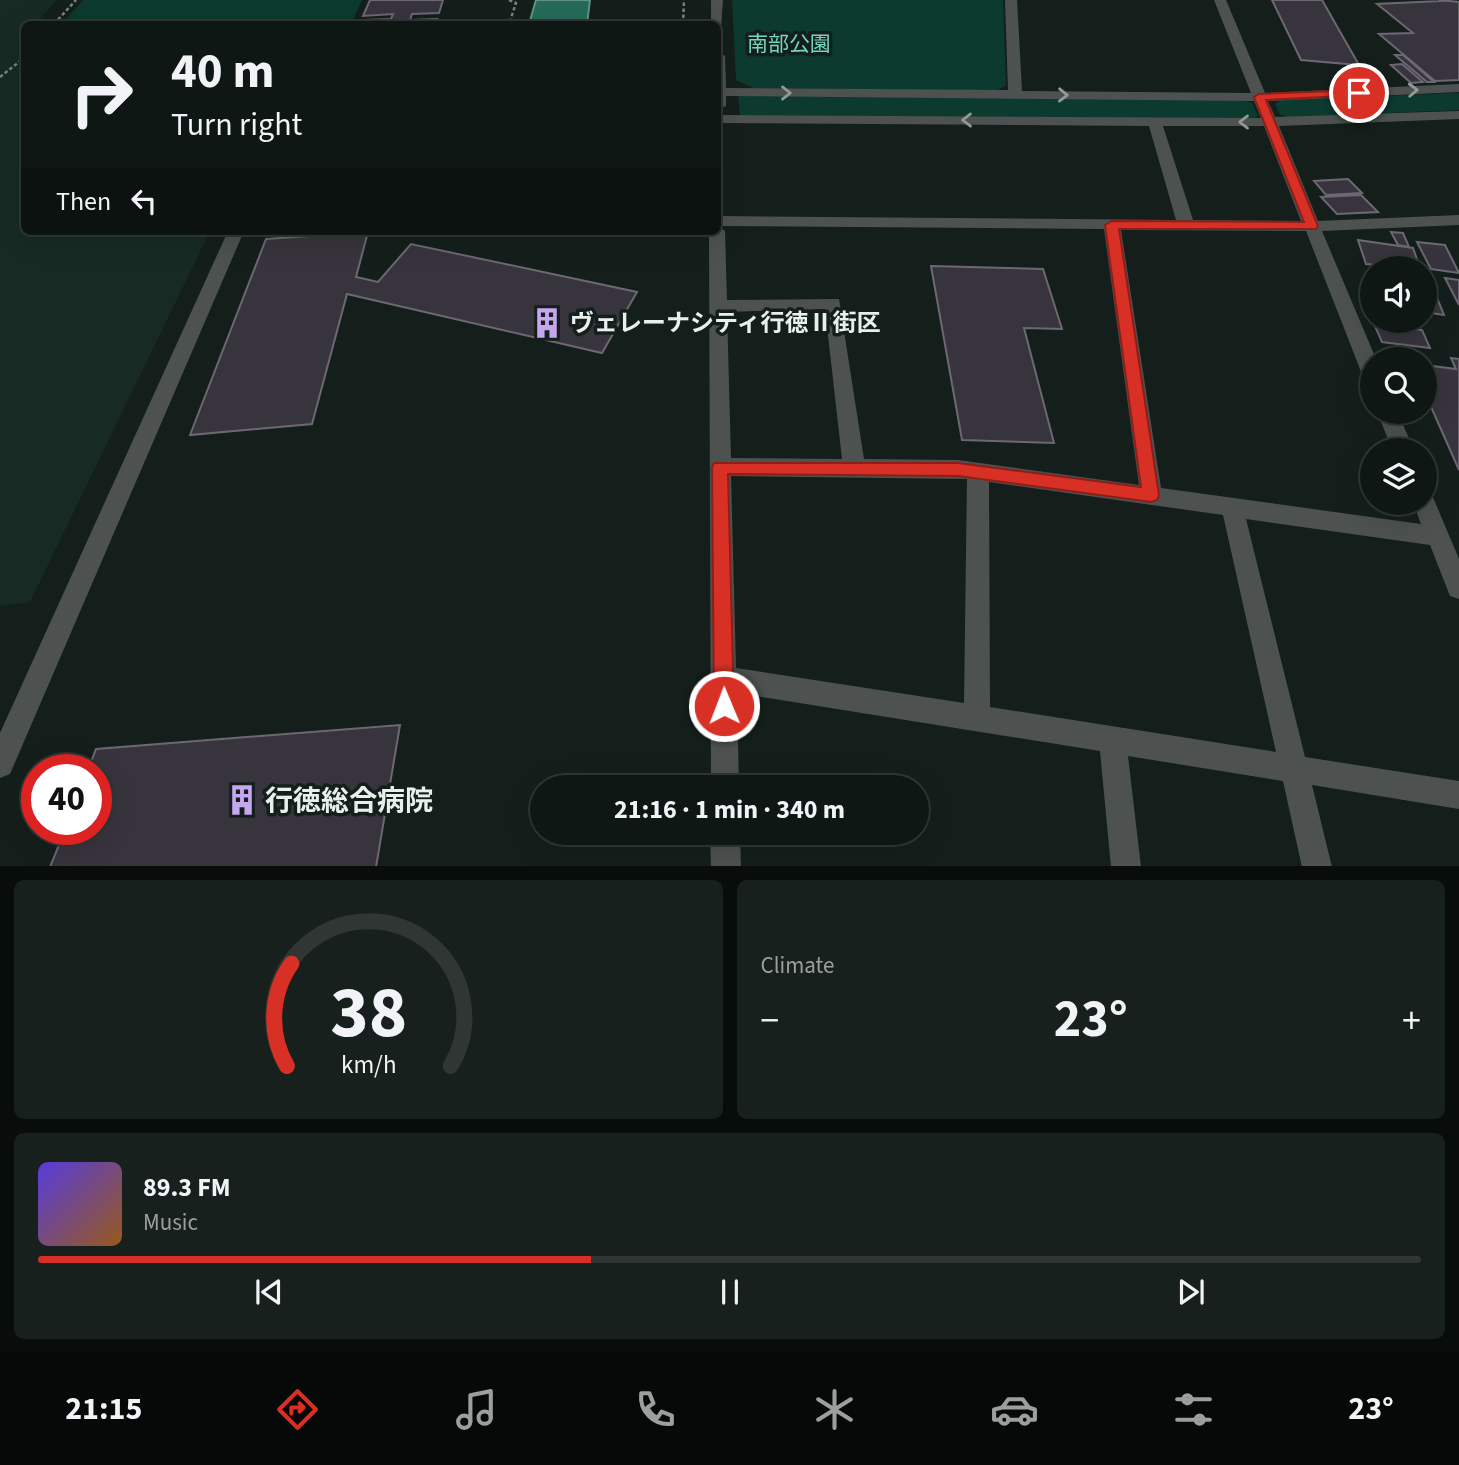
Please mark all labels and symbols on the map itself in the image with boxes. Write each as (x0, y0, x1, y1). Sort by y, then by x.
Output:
park label: 南部公園 (747, 29, 831, 59)
pin (1329, 63, 1389, 123)
one-way arrow (1408, 83, 1419, 98)
one-way arrow (782, 85, 792, 101)
one-way arrow (1058, 87, 1069, 103)
one-way arrow (962, 113, 973, 128)
one-way arrow (1238, 114, 1249, 130)
building icon: ヴェレーナシティ行徳Ⅱ街区 (530, 306, 564, 340)
place label: ヴェレーナシティ行徳Ⅱ街区 (570, 306, 881, 341)
position arrow (687, 669, 761, 743)
speed limit sign: 40 (21, 754, 112, 845)
place label: 行徳総合病院 (265, 781, 433, 821)
building icon: 行徳総合病院 (225, 783, 259, 817)

